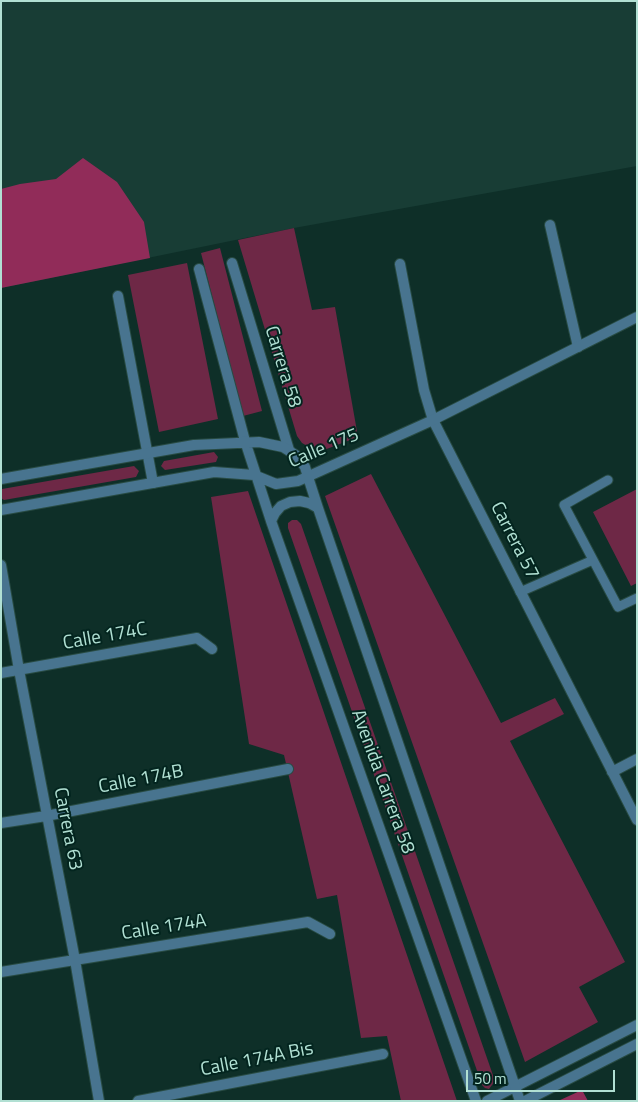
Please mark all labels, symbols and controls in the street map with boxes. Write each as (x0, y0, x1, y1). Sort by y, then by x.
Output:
street label: Carrera 58 (259, 324, 305, 410)
street label: Calle 175 (285, 424, 363, 474)
street label: Carrera 57 (485, 498, 543, 584)
street label: Calle 174C (61, 618, 149, 656)
street label: Avenida Carrera 58 (345, 707, 419, 857)
street label: Calle 174B (97, 761, 185, 799)
street label: Carrera 63 (48, 786, 86, 872)
street label: Calle 174A (120, 910, 208, 946)
street label: Calle 174A Bis (199, 1038, 315, 1082)
scale bar (468, 1060, 617, 1092)
text: 50 m (474, 1067, 507, 1090)

